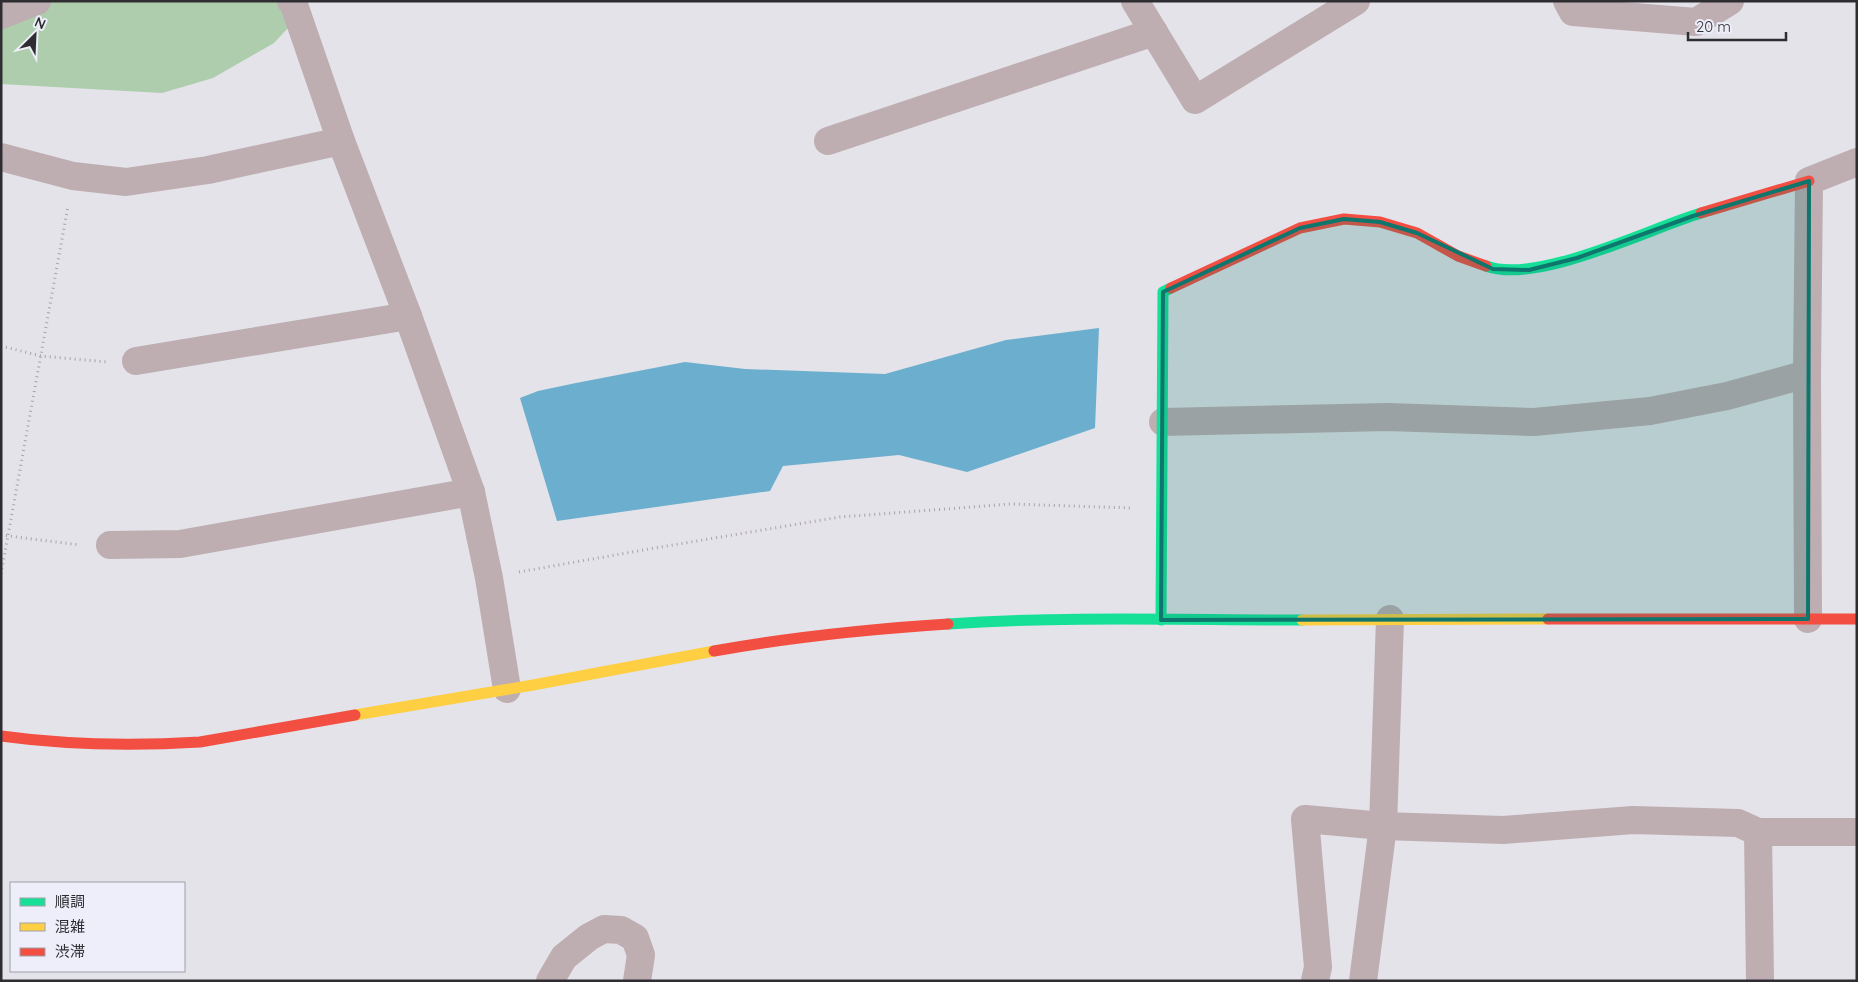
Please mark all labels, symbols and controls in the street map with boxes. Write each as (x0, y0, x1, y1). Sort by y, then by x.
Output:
north arrow (10, 10, 60, 60)
scale bar (1688, 10, 1786, 42)
text: N (32, 13, 49, 33)
text: 20 m (1696, 17, 1731, 36)
legend (10, 882, 185, 972)
text: 順調 (55, 892, 85, 911)
text: 混雑 (55, 917, 85, 936)
text: 渋滞 (55, 942, 85, 961)

